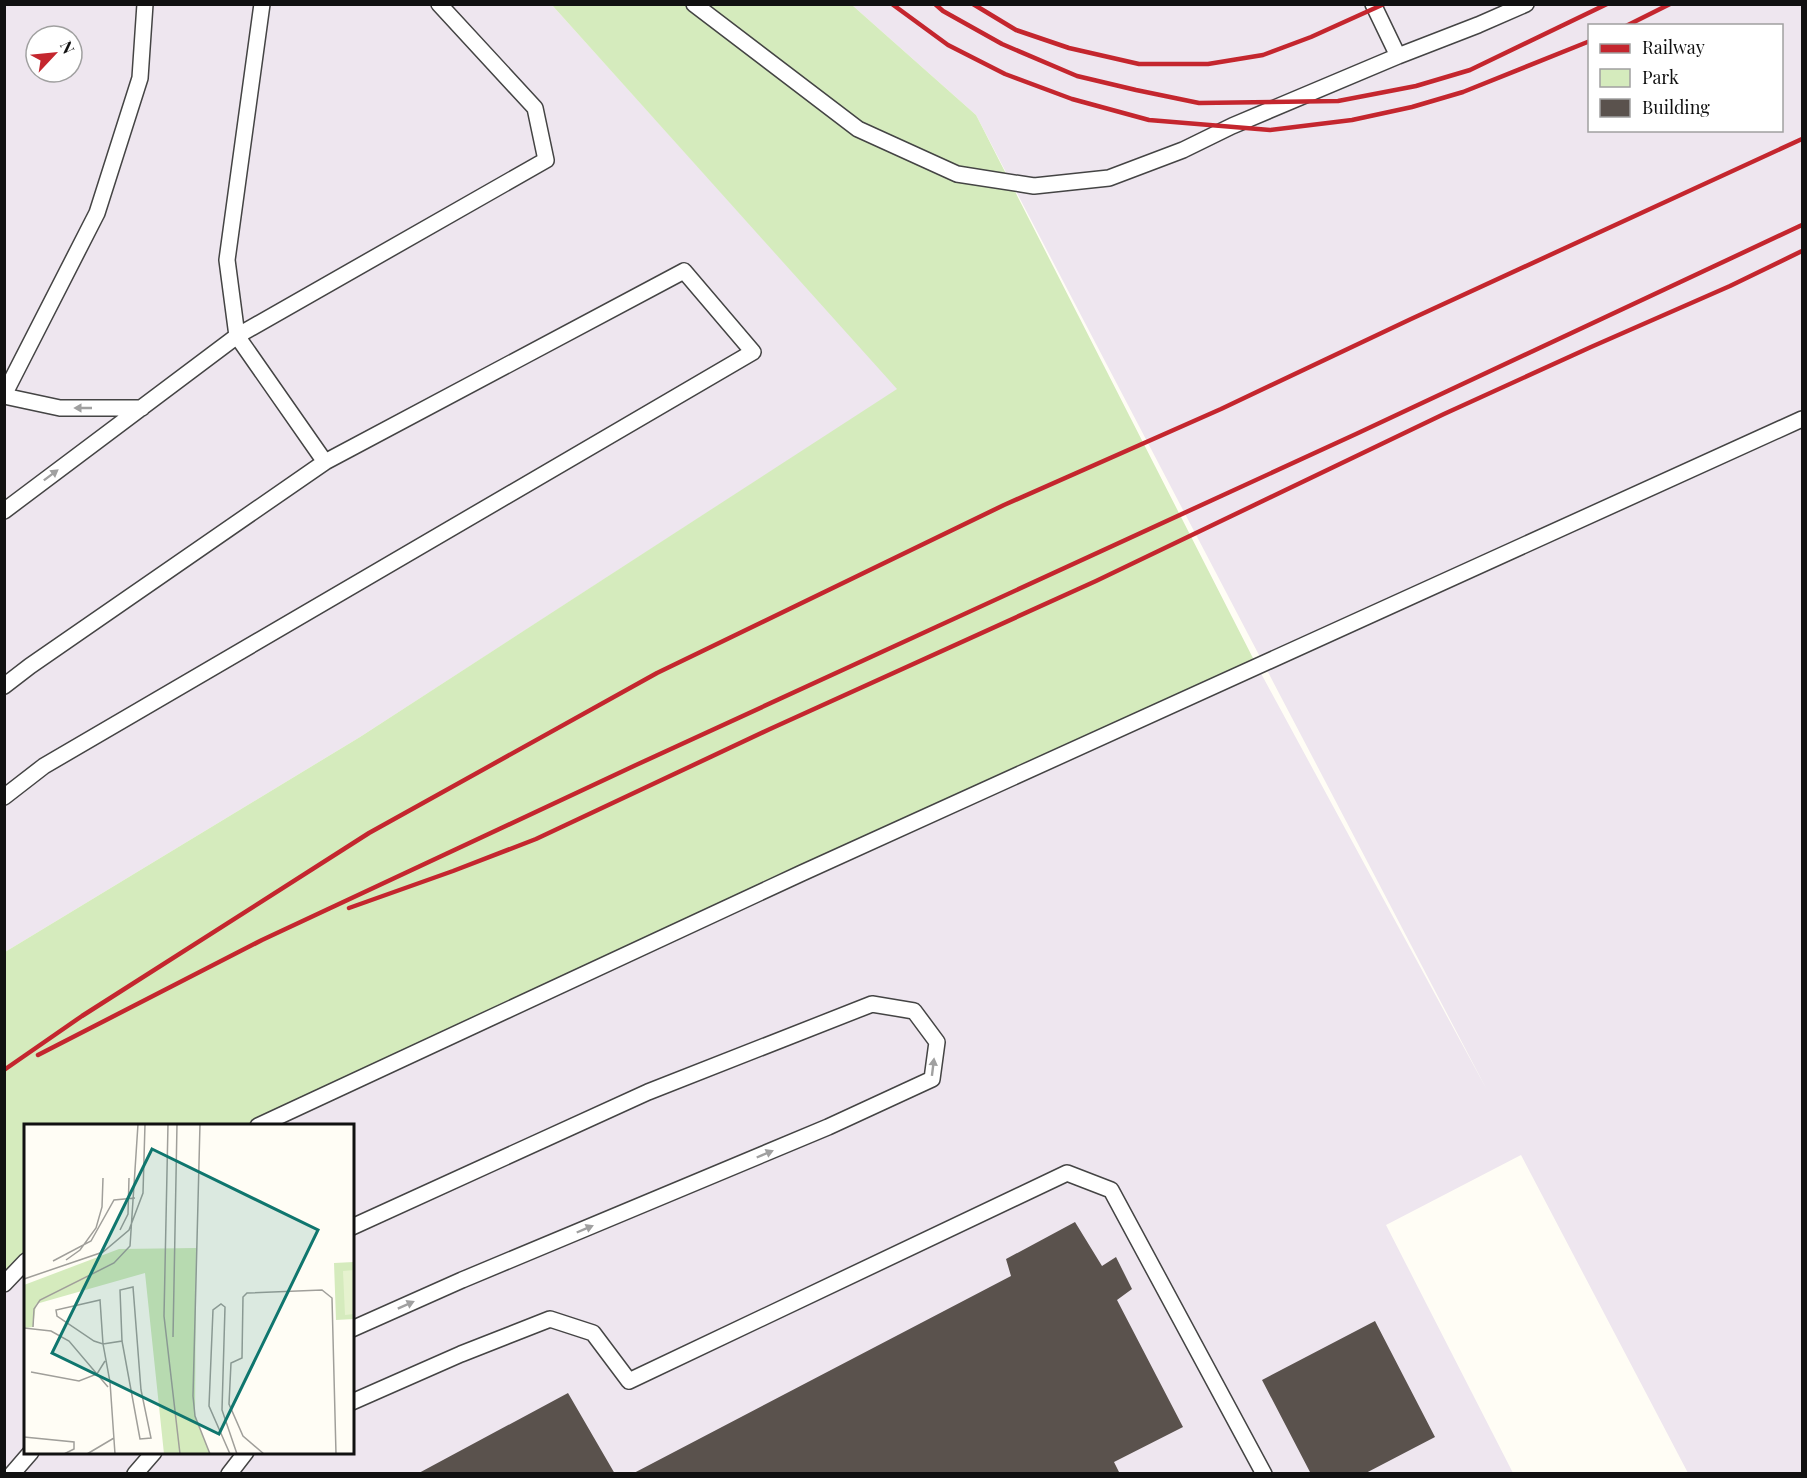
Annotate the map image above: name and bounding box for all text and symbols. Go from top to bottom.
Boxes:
north arrow [24,24,84,84]
legend [1588,24,1783,132]
text: Railway [1642,35,1705,59]
text: N [56,37,80,57]
text: Park [1642,65,1679,89]
text: Building [1642,95,1710,119]
one-way arrow [74,403,93,413]
one-way arrow [44,470,59,482]
one-way arrow [929,1057,938,1076]
inset map [24,1124,354,1454]
one-way arrow [756,1149,774,1158]
one-way arrow [576,1224,594,1233]
one-way arrow [397,1301,414,1310]

